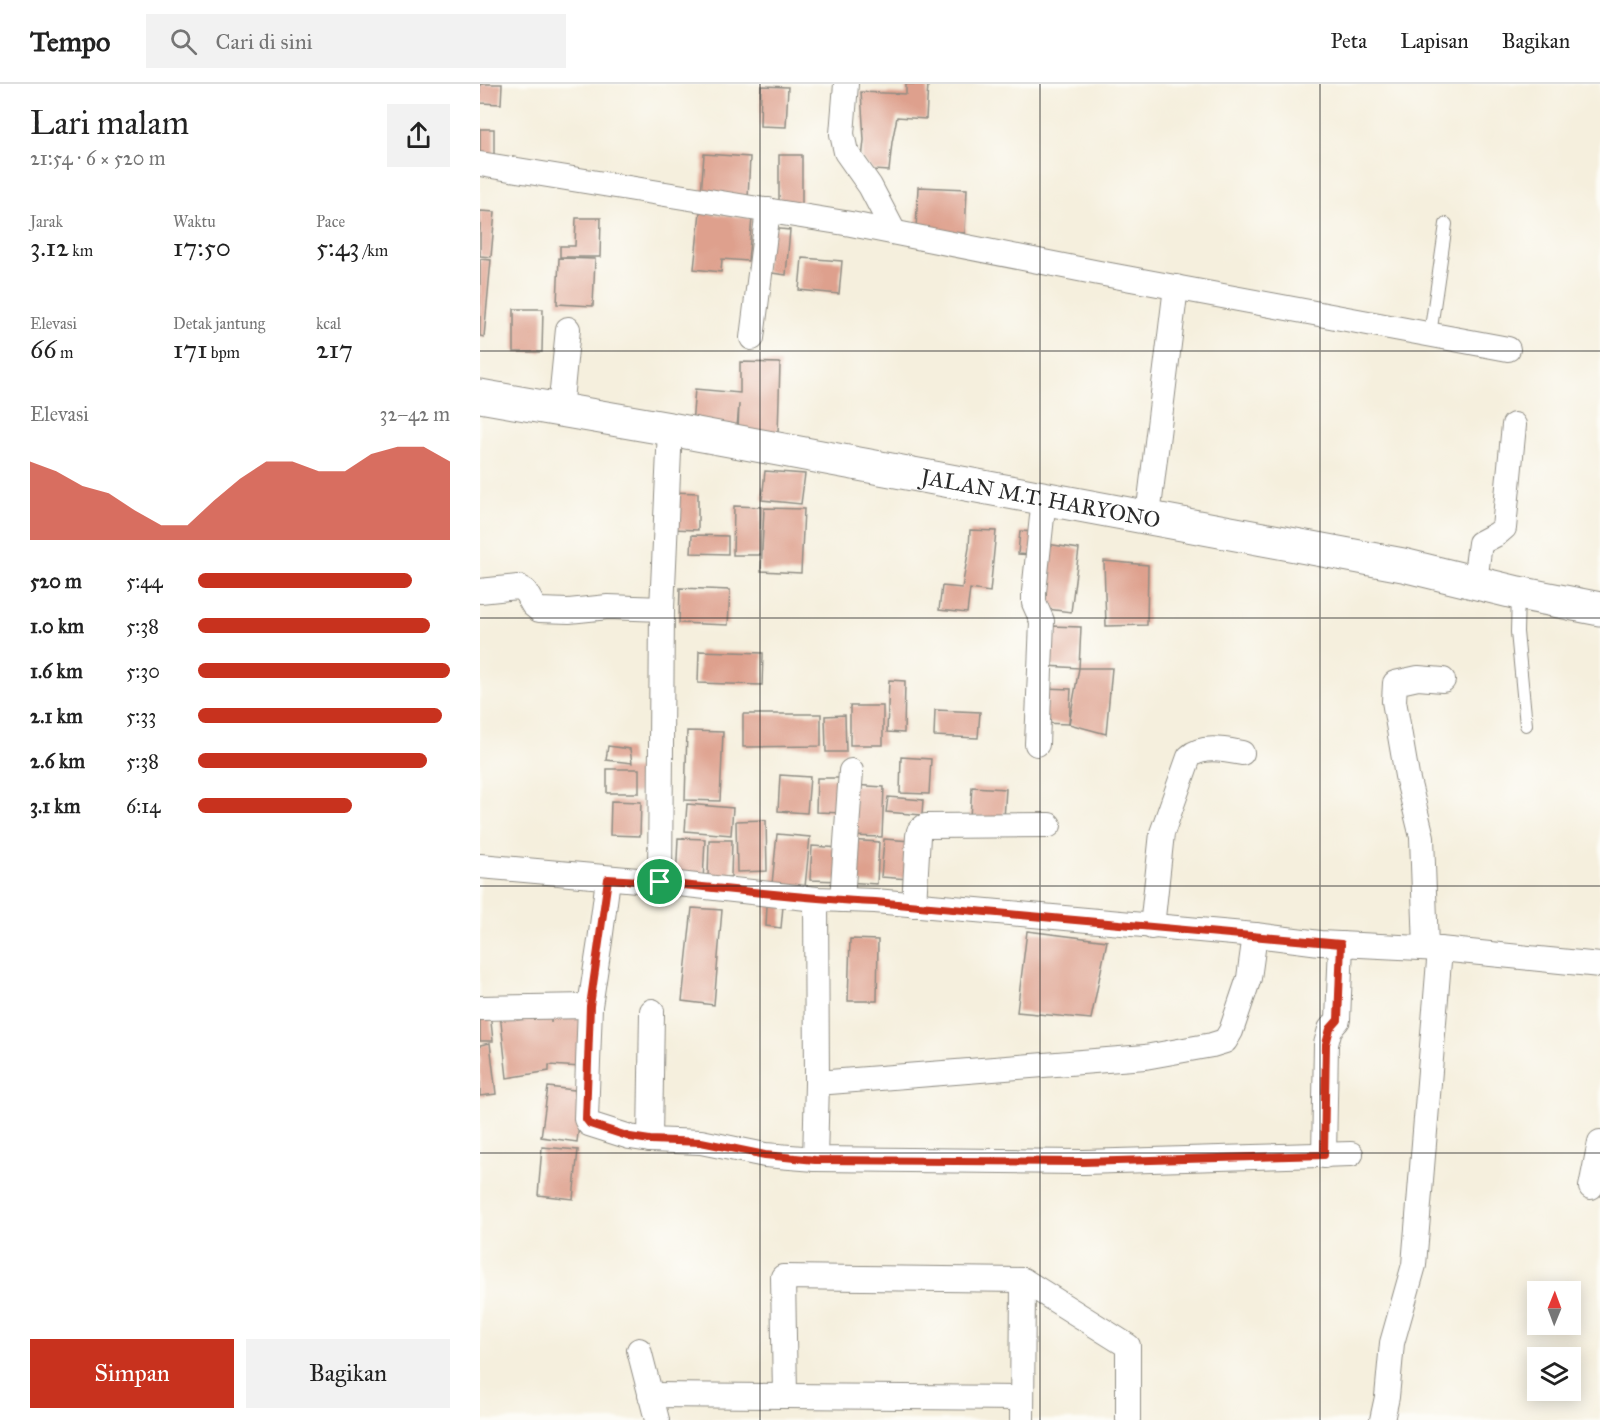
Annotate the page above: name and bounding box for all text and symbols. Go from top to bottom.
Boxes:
search box [146,14,566,68]
text: Tempo [30,24,110,59]
icon: search [167,25,200,58]
text: Cari di sini [215,28,313,55]
text: Peta [1331,28,1367,54]
text: Lapisan [1400,28,1469,54]
text: Bagikan [1502,28,1570,54]
text: Lari malam [30,103,189,143]
button: share [387,104,450,167]
text: 21:54 · 6 × 520 m [30,146,166,170]
text: Jarak [30,212,63,231]
text: Waktu [173,212,216,231]
text: Pace [316,212,345,231]
text: 3.12 [30,231,69,263]
text: 17:50 [173,231,231,263]
text: 5:43 [316,231,360,263]
text: km [69,241,93,260]
text: /km [360,241,388,260]
text: Elevasi [30,314,77,333]
text: Detak jantung [173,314,265,333]
text: kcal [316,314,341,333]
text: 66 [30,333,57,365]
text: 171 [173,333,207,365]
text: 217 [316,333,353,365]
text: m [57,343,74,362]
text: bpm [207,343,240,362]
text: Elevasi [30,402,89,426]
text: 32–42 m [380,402,450,426]
street label: JALAN M.T. HARYONO [917,463,1163,534]
text: 520 m [30,569,82,593]
text: 5:44 [126,569,163,593]
text: 1.0 km [30,614,84,638]
text: 5:38 [126,614,159,638]
text: 1.6 km [30,659,83,683]
text: 5:30 [126,659,160,683]
text: 2.1 km [30,704,83,728]
text: 5:33 [126,704,156,728]
text: 2.6 km [30,749,85,773]
text: 5:38 [126,749,159,773]
text: 3.1 km [30,794,80,818]
text: 6:14 [126,794,160,818]
pin [634,856,685,907]
icon: arrive [643,865,676,898]
north arrow [1527,1281,1581,1335]
map controls [1527,1281,1581,1401]
button: Simpan [30,1339,234,1408]
button: Bagikan [246,1339,450,1408]
button: layers [1527,1347,1581,1401]

